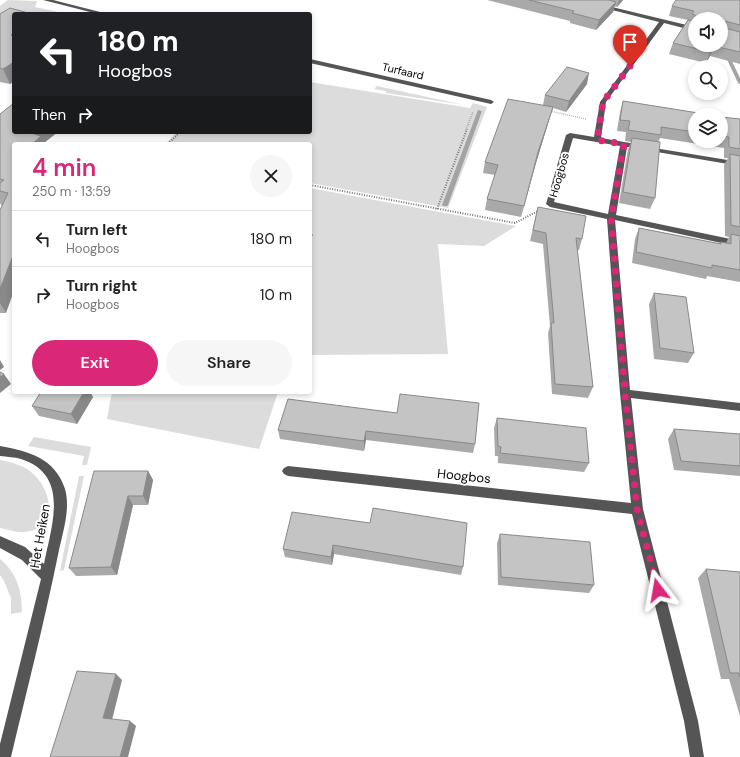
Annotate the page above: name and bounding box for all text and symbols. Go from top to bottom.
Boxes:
map controls [688,12,728,148]
button: sound [688,12,728,52]
text: 180 m [98,23,179,60]
pin [613,25,647,66]
icon: left [32,28,84,80]
icon: arrive [619,31,641,53]
text: Hoogbos [98,59,172,83]
street label: Turfaard [381,59,425,83]
button: search [688,60,728,100]
icon: right [74,104,96,126]
text: Then [32,105,66,125]
button: layers [688,108,728,148]
street label: Hoogbos [546,151,572,199]
text: 4 min [32,152,96,183]
button: close [250,155,292,197]
text: 250 m · 13:59 [32,183,111,200]
text: Turn left [66,220,127,240]
icon: left [32,228,54,250]
text: 180 m [251,229,292,249]
text: Hoogbos [66,240,120,257]
text: Turn right [66,276,137,296]
icon: right [32,284,54,306]
text: 10 m [260,285,292,305]
text: Hoogbos [66,296,120,313]
button: Exit [32,340,158,386]
button: Share [166,340,292,386]
street label: Hoogbos [436,465,492,487]
street label: Het Heiken [26,503,54,569]
position arrow [637,569,679,611]

